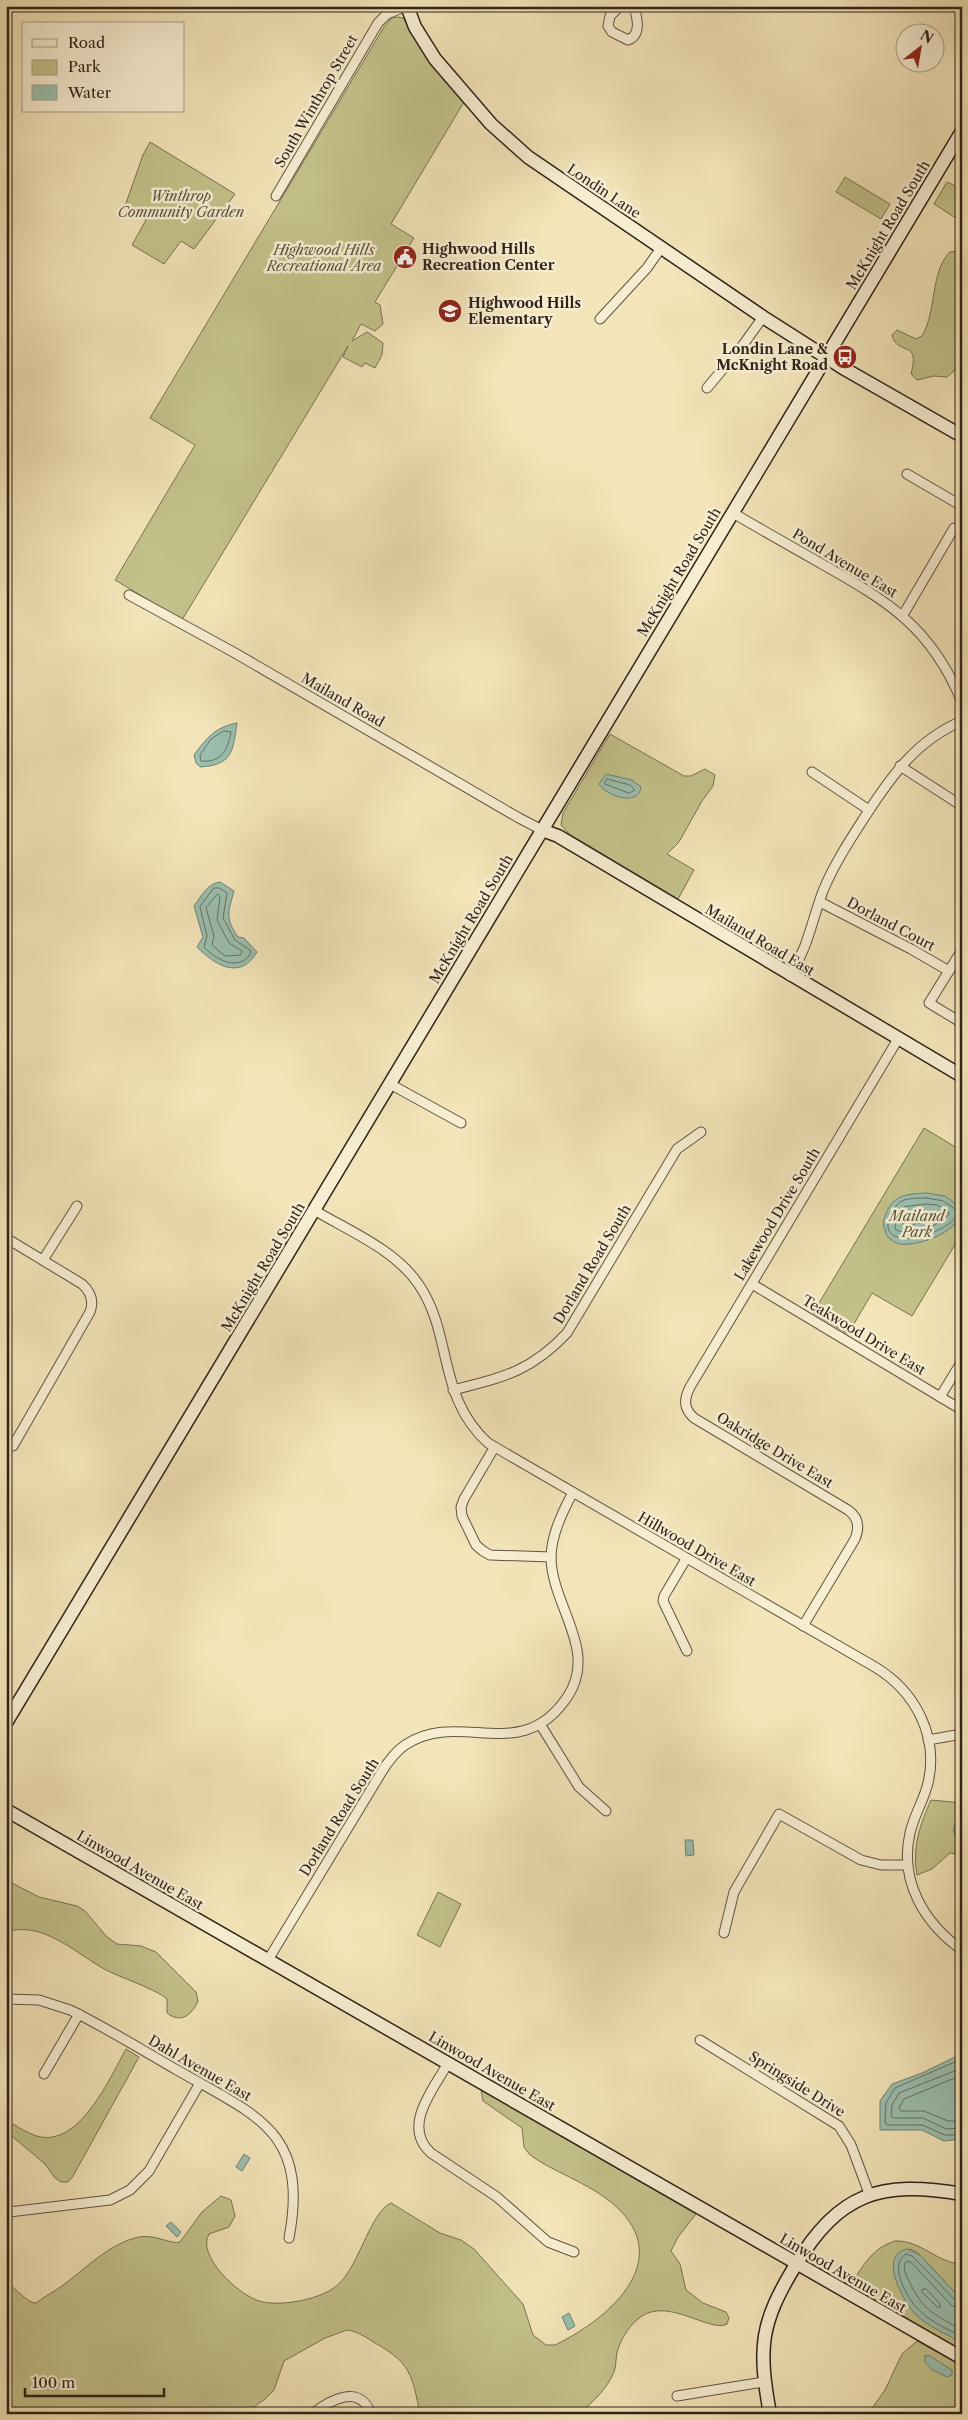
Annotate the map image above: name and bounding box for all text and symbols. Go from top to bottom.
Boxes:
legend [22,22,185,112]
north arrow [896,22,946,72]
text: N [917,26,937,48]
street label: South Winthrop Street [270,31,362,171]
text: Road [68,33,105,52]
text: Park [68,57,102,76]
text: Water [67,83,112,102]
street label: McKnight Road South [842,157,934,293]
street label: Londin Lane [564,160,644,222]
park label: Winthrop Community Garden [118,187,244,221]
place label: Highwood Hills Recreation Center [422,240,555,274]
park label: Highwood Hills Recreational Area [266,241,382,275]
public building icon: Highwood Hills Recreation Center [392,244,418,270]
place label: Highwood Hills Elementary [468,294,581,328]
school or university icon: Highwood Hills Elementary [437,298,463,324]
place label: Londin Lane & McKnight Road [716,340,829,374]
bus stop icon: Londin Lane & McKnight Road [832,344,858,370]
street label: McKnight Road South [633,504,725,640]
street label: Pond Avenue East [789,525,901,601]
street label: Mailand Road [298,669,388,731]
street label: McKnight Road South [425,851,517,987]
street label: Dorland Court [844,893,938,955]
street label: Mailand Road East [702,900,818,980]
street label: Lakewood Drive South [730,1144,824,1284]
street label: McKnight Road South [217,1199,309,1335]
street label: Dorland Road South [549,1201,635,1327]
park label: Mailand Park [887,1207,946,1241]
street label: Teakwood Drive East [799,1291,929,1379]
street label: Oakridge Drive East [713,1408,837,1492]
street label: Hillwood Drive East [635,1508,759,1590]
street label: Dorland Road South [295,1754,383,1879]
street label: Linwood Avenue East [73,1826,207,1914]
street label: Linwood Avenue East [425,2027,559,2115]
street label: Dahl Avenue East [145,2031,255,2105]
street label: Springside Drive [746,2047,849,2121]
street label: Linwood Avenue East [776,2229,910,2317]
scale bar [25,2365,164,2397]
text: 100 m [32,2373,75,2392]

